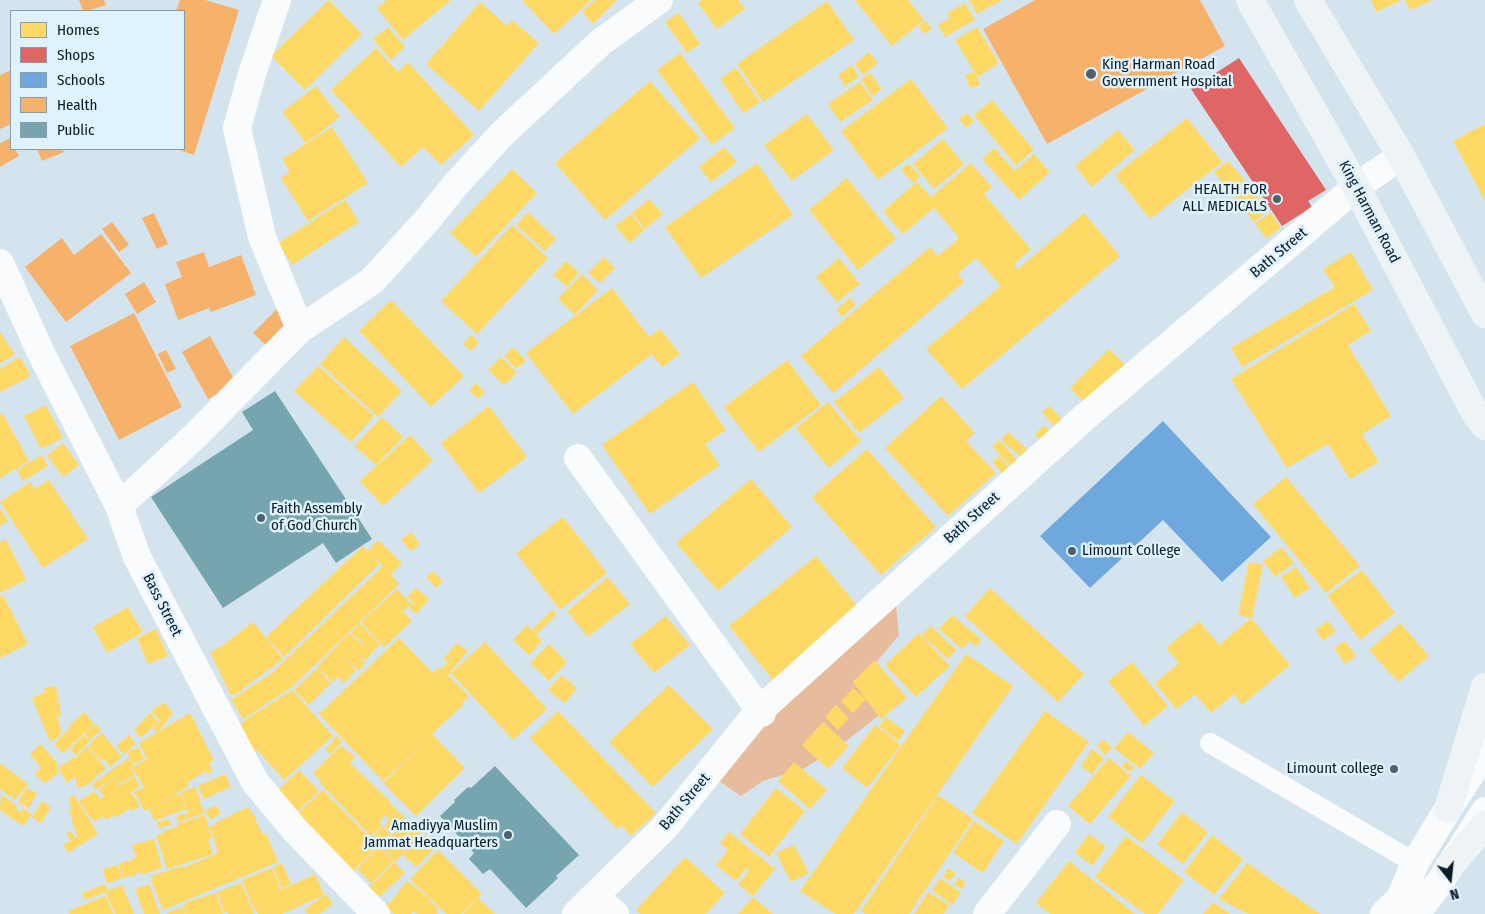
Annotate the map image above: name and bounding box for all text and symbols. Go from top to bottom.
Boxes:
legend [10,10,185,150]
text: Homes [57,21,99,39]
text: Shops [57,46,95,64]
place label: King Harman Road Government Hospital [1102,56,1232,91]
marker: King Harman Road Government Hospital [1084,67,1098,81]
text: Schools [57,71,105,89]
text: Health [57,96,97,114]
text: Public [57,121,94,139]
street label: King Harman Road [1334,158,1404,266]
place label: HEALTH FOR ALL MEDICALS [1183,181,1267,216]
marker: HEALTH FOR ALL MEDICALS [1271,193,1283,205]
street label: Bath Street [1247,224,1311,282]
street label: Bath Street [940,488,1004,548]
place label: Faith Assembly of God Church [271,500,362,535]
marker: Faith Assembly of God Church [255,512,267,524]
place label: Limount College [1082,542,1181,560]
marker: Limount College [1066,545,1078,557]
street label: Bass Street [138,570,186,640]
place label: Limount college [1286,760,1384,778]
marker: Limount college [1388,763,1400,775]
street label: Bath Street [656,770,714,834]
place label: Amadiyya Muslim Jammat Headquarters [364,817,498,852]
marker: Amadiyya Muslim Jammat Headquarters [502,829,514,841]
north arrow [1425,854,1475,904]
text: N [1448,885,1461,903]

